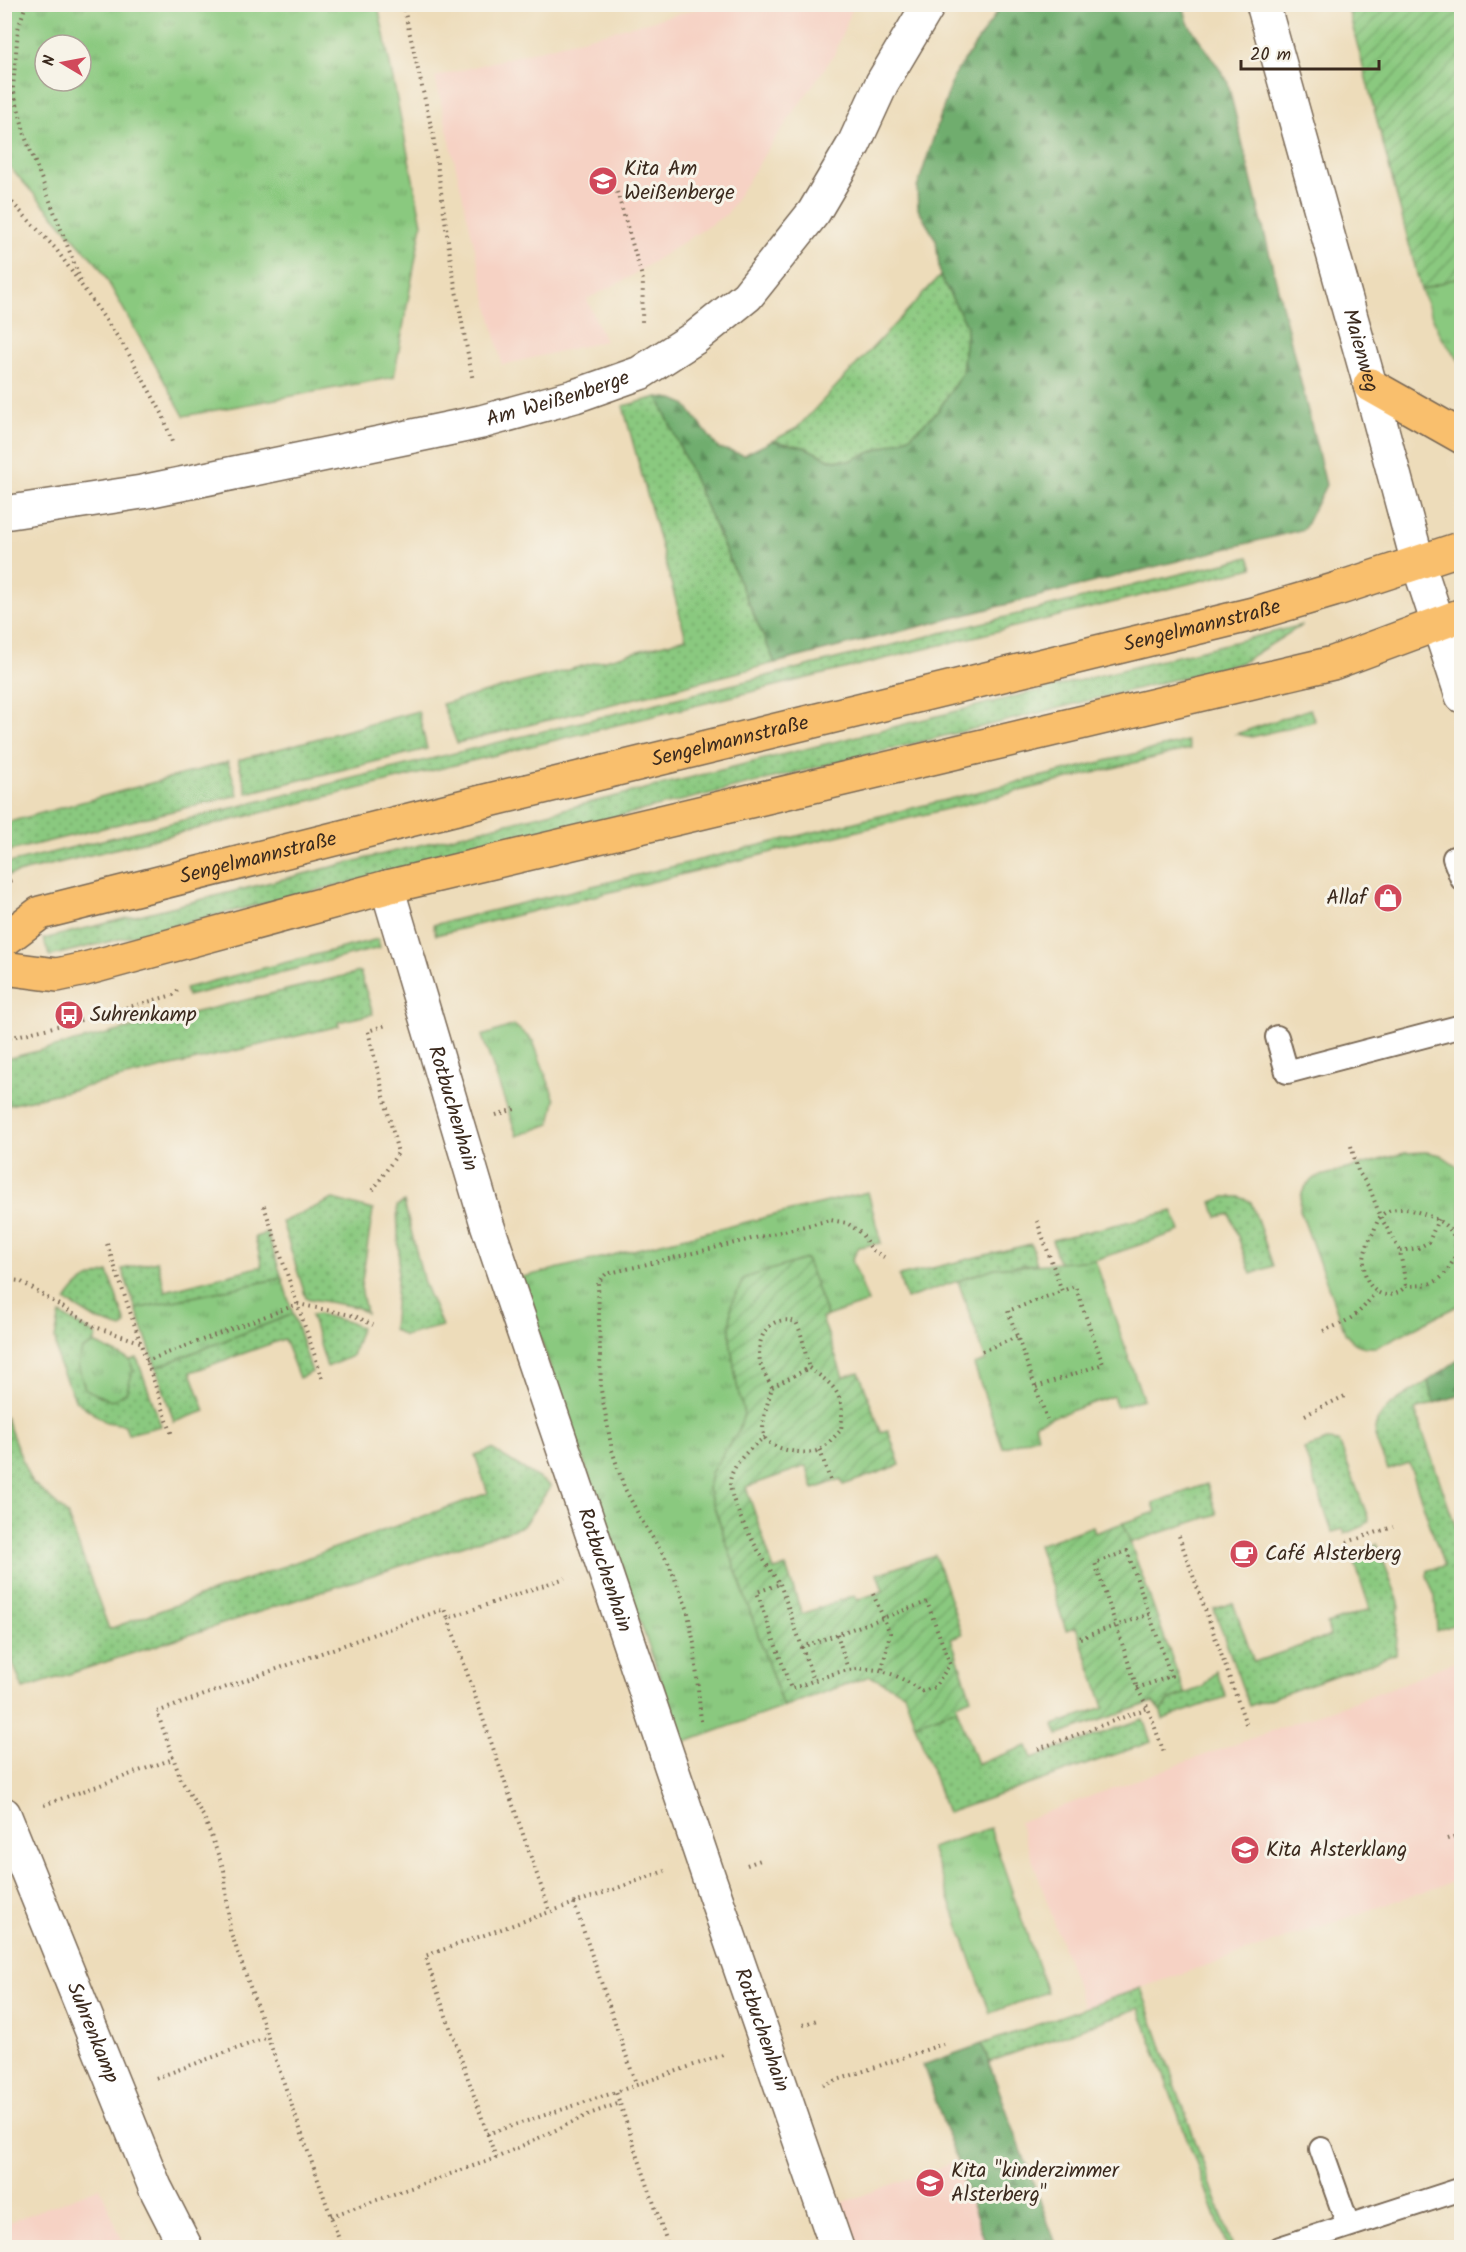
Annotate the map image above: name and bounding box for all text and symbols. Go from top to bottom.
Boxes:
north arrow [33,33,93,93]
scale bar [1241,33,1379,71]
text: 20 m [1250,41,1291,70]
text: N [37,54,63,68]
place label: Kita Am Weißenberge [624,153,735,210]
school or university icon: Kita Am Weißenberge [587,165,619,197]
street label: Maienweg [1333,305,1388,396]
street label: Am Weißenberge [482,361,635,436]
street label: Sengelmannstraße [1120,590,1285,661]
street label: Sengelmannstraße [648,706,813,777]
street label: Sengelmannstraße [176,822,341,894]
place label: Allaf [1326,882,1369,915]
shop icon: Allaf [1372,882,1404,914]
bus stop icon: Suhrenkamp [53,999,85,1031]
place label: Suhrenkamp [90,999,197,1032]
street label: Rotbuchenhain [418,1042,487,1175]
street label: Rotbuchenhain [568,1503,641,1637]
cafe icon: Café Alsterberg [1228,1538,1260,1570]
place label: Café Alsterberg [1265,1538,1402,1571]
school or university icon: Kita Alsterklang [1229,1834,1261,1866]
place label: Kita Alsterklang [1266,1834,1407,1867]
street label: Rotbuchenhain [725,1963,798,2097]
street label: Suhrenkamp [57,1977,128,2088]
place label: Kita "kinderzimmer Alsterberg" [951,2155,1120,2212]
school or university icon: Kita "kinderzimmer Alsterberg" [914,2167,946,2199]

